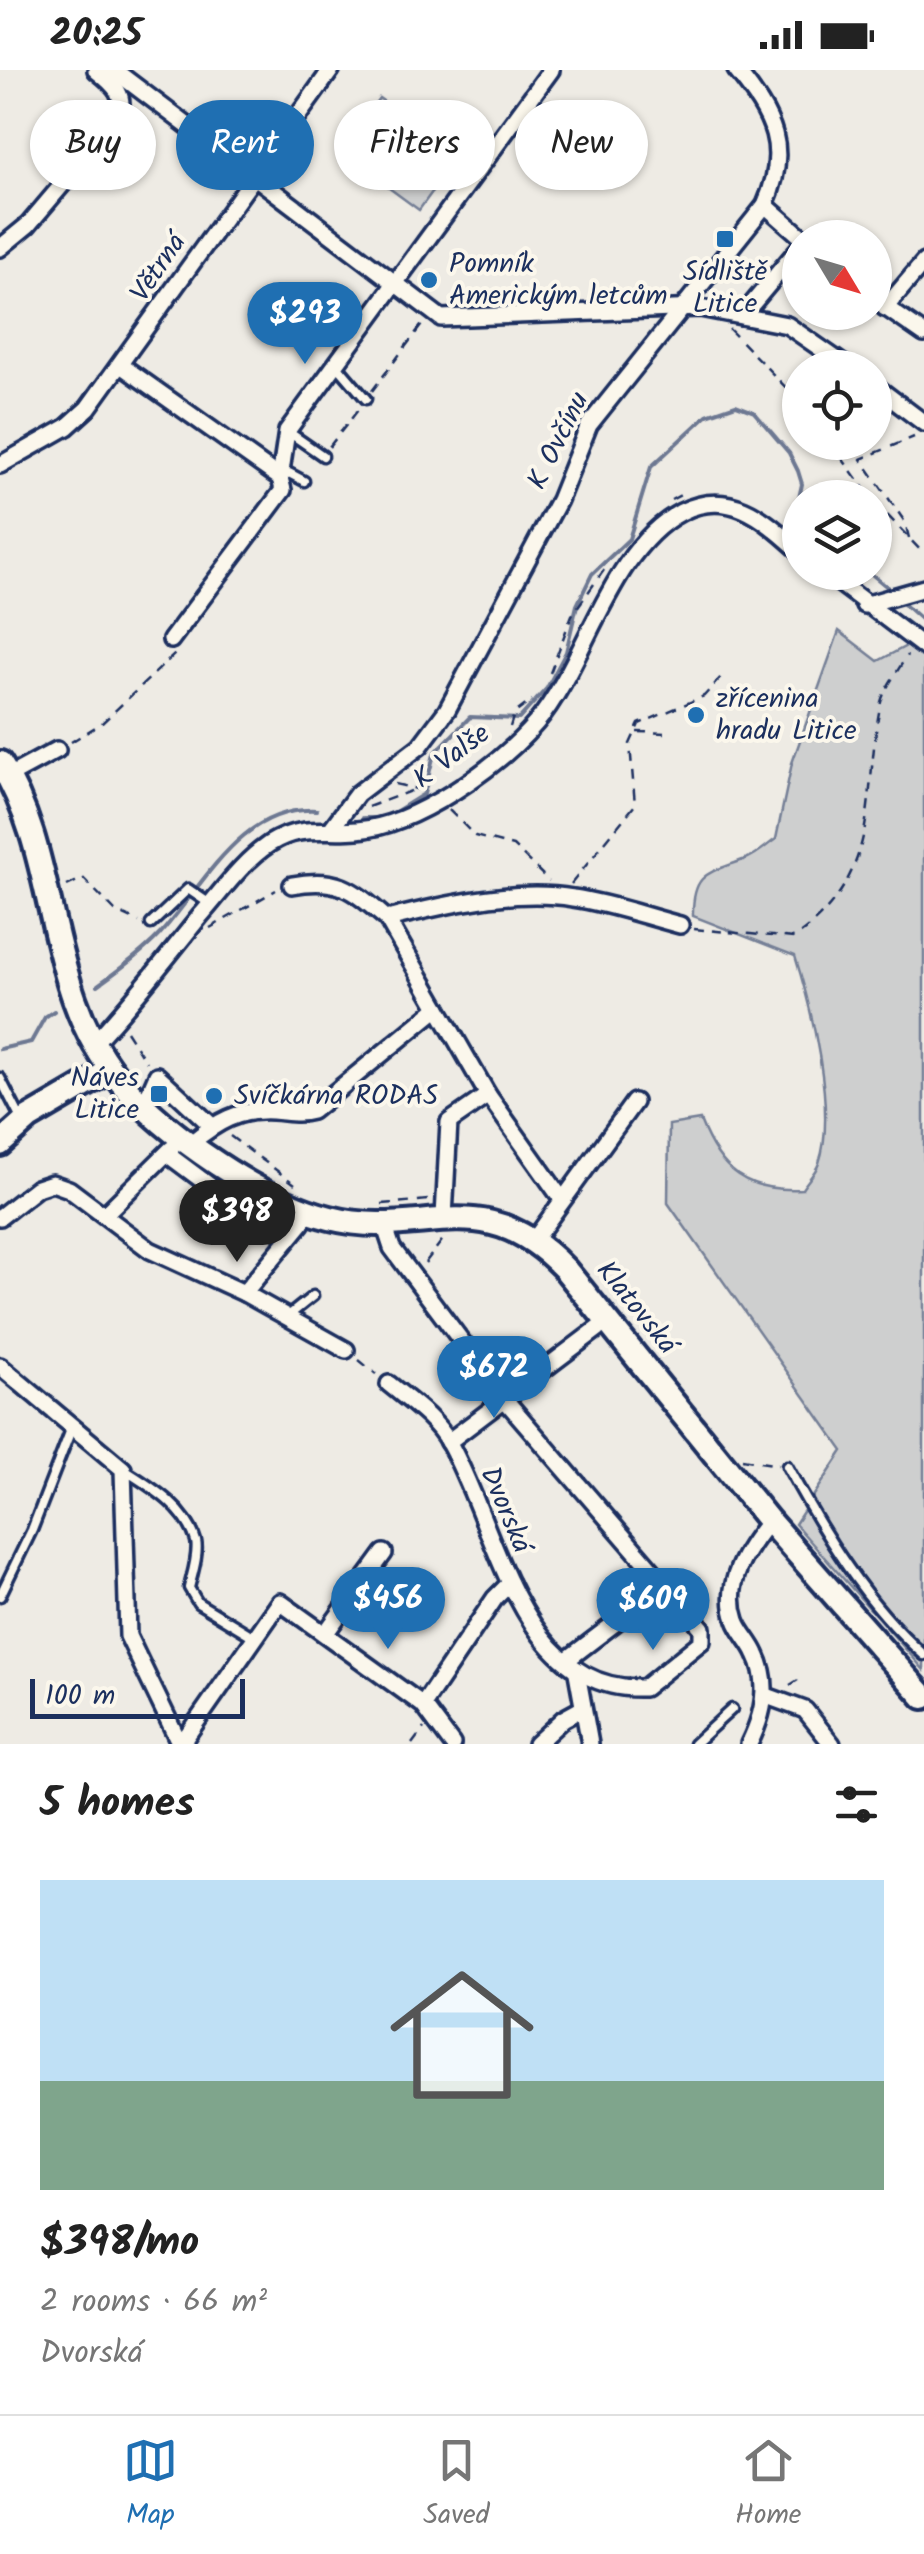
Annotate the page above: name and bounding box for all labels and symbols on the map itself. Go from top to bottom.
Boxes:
north arrow [782,220,892,330]
street label: Větrná [119,222,200,312]
marker: Sídliště Litice [714,228,736,250]
place label: Pomník Americkým letcům [449,242,668,319]
place label: Sídliště Litice [683,250,769,327]
marker: Pomník Americkým letcům [418,269,440,291]
pin: $293 [246,282,364,367]
street label: K Ovčínu [516,384,602,498]
place label: zřícenina hradu Litice [716,677,857,754]
marker: zřícenina hradu Litice [685,704,707,726]
street label: K Valše [404,713,501,801]
place label: Náves Litice [70,1056,139,1133]
place label: Svíčkárna RODAS [234,1074,438,1119]
marker: Náves Litice [148,1083,170,1105]
marker: Svíčkárna RODAS [203,1085,225,1107]
pin: $398 [178,1180,296,1265]
street label: Klatovská [584,1251,690,1367]
pin: $672 [435,1336,553,1421]
street label: Dvorská [467,1460,544,1563]
pin: $456 [329,1567,447,1652]
pin: $609 [594,1568,712,1653]
scale bar [30,1674,245,1718]

